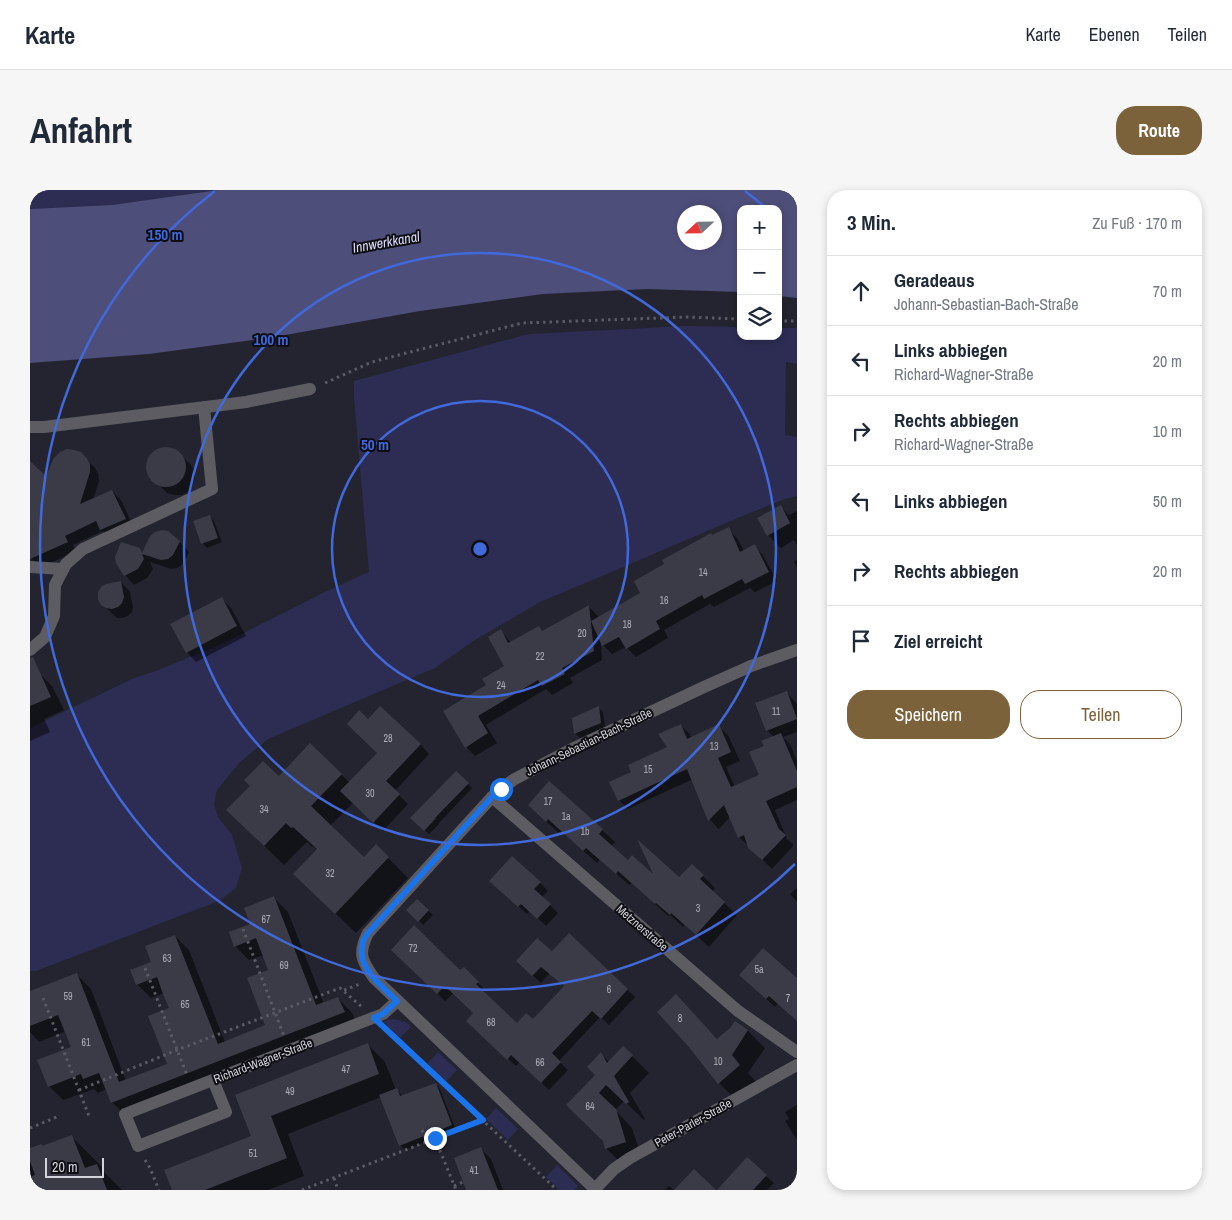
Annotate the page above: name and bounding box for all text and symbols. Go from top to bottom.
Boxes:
text: Karte [25,19,75,51]
text: Karte [1025,22,1061,47]
text: Ebenen [1089,22,1140,47]
text: Teilen [1168,22,1207,47]
button: Route [1116,106,1202,155]
text: Anfahrt [30,107,132,154]
north arrow [677,205,722,250]
map controls [737,205,782,340]
button: + [737,205,782,250]
text: 3 Min. [847,208,896,237]
text: Zu Fuß · 170 m [1092,212,1182,234]
text: 150 m [148,224,182,245]
water label: Innwerkkanal [351,227,421,257]
button: − [737,250,782,295]
text: Geradeaus [894,267,975,293]
icon: ahead [847,277,875,305]
text: 70 m [1153,280,1182,302]
text: Johann-Sebastian-Bach-Straße [894,293,1079,315]
button: layers [737,295,782,340]
text: 100 m [254,329,288,350]
text: Links abbiegen [894,337,1007,363]
icon: left [847,347,875,375]
text: 20 m [1153,350,1182,372]
text: Richard-Wagner-Straße [894,363,1034,385]
text: Rechts abbiegen [894,407,1019,433]
icon: right [847,417,875,445]
text: 10 m [1153,420,1182,442]
text: Richard-Wagner-Straße [894,433,1034,455]
text: 50 m [361,434,389,455]
icon: left [847,487,875,515]
text: Links abbiegen [894,488,1007,514]
text: 50 m [1153,490,1182,512]
centre of rings [471,540,489,558]
icon: right [847,557,875,585]
text: Rechts abbiegen [894,558,1019,584]
text: 20 m [1153,560,1182,582]
house number: 14 [698,566,708,579]
house number: 16 [659,594,669,607]
house number: 18 [622,618,632,631]
house number: 20 [577,627,587,640]
icon: arrive [847,627,875,655]
text: Ziel erreicht [894,628,982,654]
house number: 22 [535,650,545,663]
house number: 24 [496,679,506,692]
button: Speichern [847,690,1010,739]
button: Teilen [1020,690,1182,739]
street label: Johann-Sebastian-Bach-Straße [523,704,655,780]
house number: 11 [772,705,781,718]
house number: 28 [383,732,393,745]
house number: 13 [709,740,719,753]
house number: 15 [643,763,653,776]
route start [490,778,513,801]
house number: 30 [365,787,375,800]
house number: 17 [543,795,553,808]
house number: 34 [259,803,269,816]
house number: 1a [561,810,571,823]
house number: 1b [580,825,590,838]
house number: 32 [325,867,335,880]
street label: Metznerstraße [613,901,671,955]
house number: 3 [696,902,701,915]
house number: 67 [261,913,271,926]
house number: 72 [408,942,418,955]
house number: 63 [162,952,172,965]
house number: 69 [279,959,289,972]
house number: 5a [754,963,764,976]
house number: 6 [607,983,612,996]
house number: 59 [63,990,73,1003]
house number: 7 [786,992,791,1005]
house number: 65 [180,998,190,1011]
house number: 8 [678,1012,683,1025]
house number: 68 [486,1016,496,1029]
street label: Richard-Wagner-Straße [211,1035,315,1087]
house number: 61 [81,1036,91,1049]
house number: 10 [713,1055,723,1068]
house number: 66 [535,1056,545,1069]
house number: 47 [341,1063,351,1076]
house number: 49 [285,1085,295,1098]
street label: Peter-Parler-Straße [652,1095,734,1151]
house number: 64 [585,1100,595,1113]
route end [424,1127,447,1150]
house number: 51 [248,1147,258,1160]
scale bar [45,1155,104,1178]
text: 20 m [52,1158,78,1176]
house number: 41 [469,1164,479,1177]

